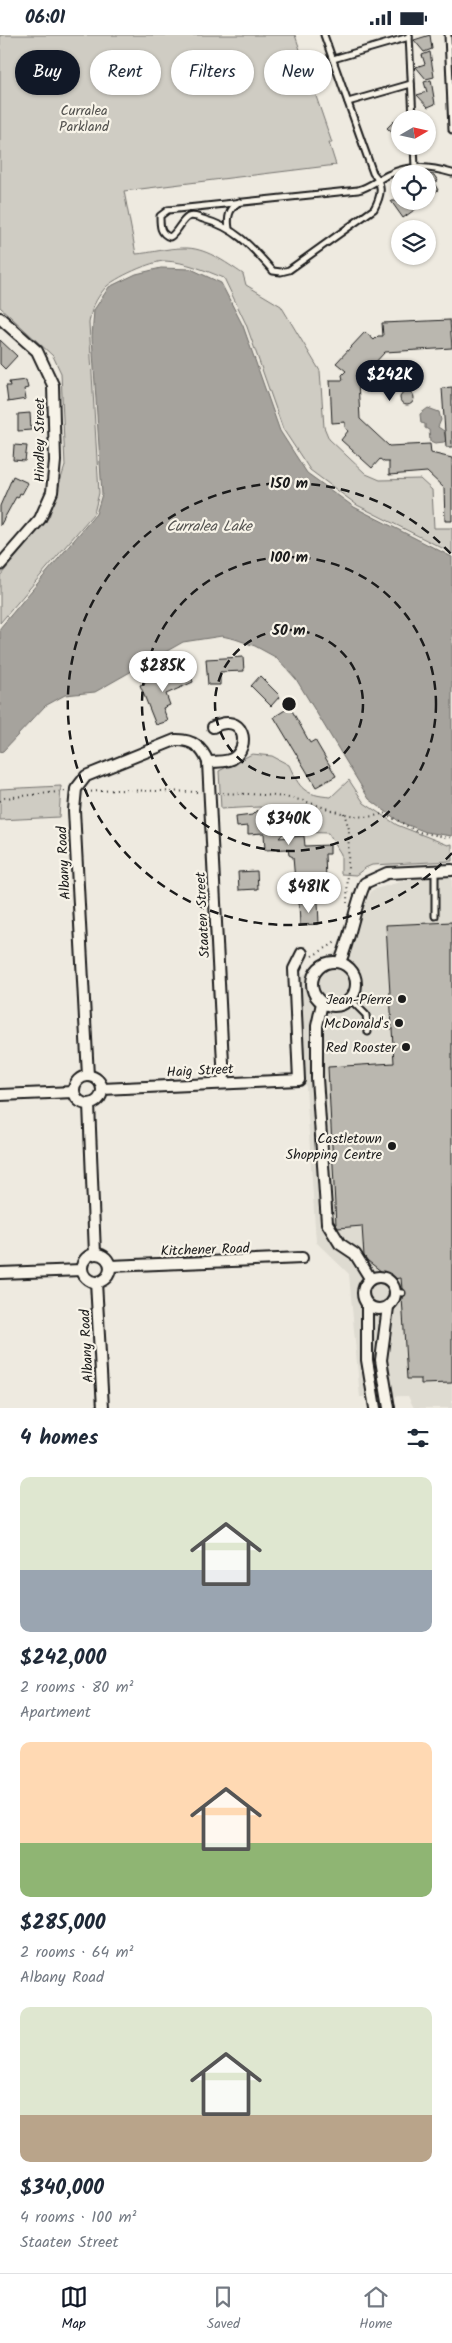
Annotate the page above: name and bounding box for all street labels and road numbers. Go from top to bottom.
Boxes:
street label: Hindley Street [29,397,51,482]
street label: Albany Road [51,825,77,900]
street label: Staaten Street [190,871,216,959]
street label: Haig Street [166,1058,235,1084]
street label: Kitchener Road [160,1237,251,1263]
street label: Albany Road [74,1308,100,1383]

